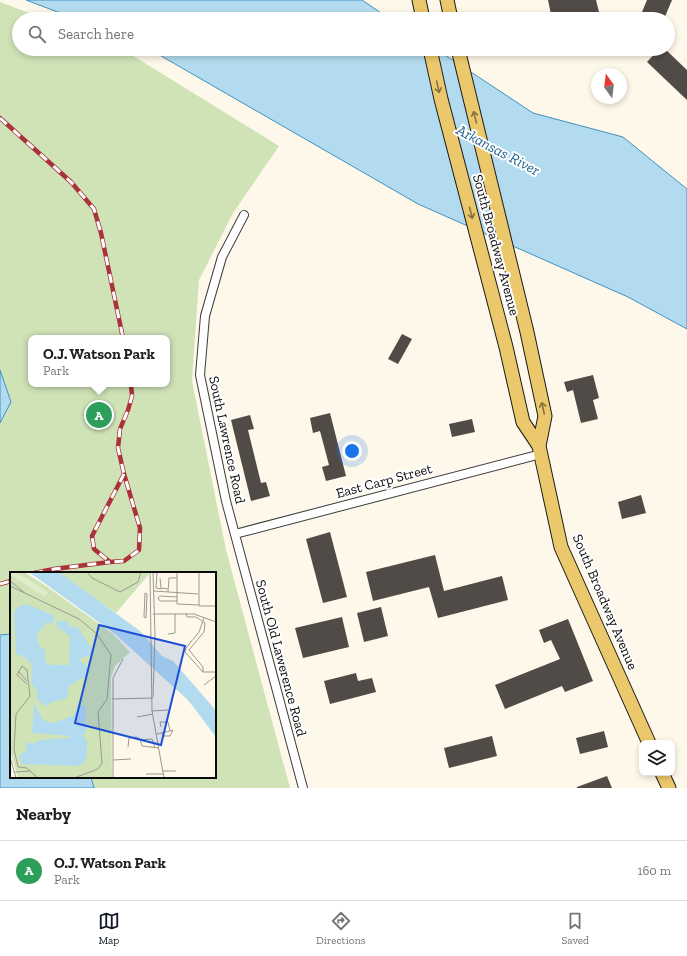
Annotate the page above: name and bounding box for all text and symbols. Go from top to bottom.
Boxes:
search box [12,12,675,56]
icon: search [26,23,48,45]
text: Search here [58,25,134,43]
north arrow [591,68,627,104]
one-way arrow [435,80,443,93]
one-way arrow [471,111,478,124]
water label: Arkansas River [453,120,543,180]
street label: South Broadway Avenue [469,173,523,318]
one-way arrow [467,206,475,219]
popup [28,335,170,387]
text: O.J. Watson Park [43,345,155,363]
text: Park [43,363,69,378]
street label: South Lawrence Road [205,375,249,506]
pin: A [86,400,112,430]
one-way arrow [539,402,547,415]
your location [342,441,362,461]
street label: East Carp Street [334,460,435,502]
street label: South Broadway Avenue [569,532,641,673]
inset map [10,572,216,778]
street label: South Old Lawerence Road [252,578,310,738]
map controls [639,740,675,776]
button: layers [639,740,675,776]
text: Nearby [16,804,71,824]
text: O.J. Watson Park [54,854,166,872]
text: A [25,863,33,878]
text: 160 m [637,863,671,878]
text: Park [54,872,80,887]
tab: Map [98,910,120,947]
tab: Directions [316,910,366,947]
tab: Saved [561,910,589,947]

